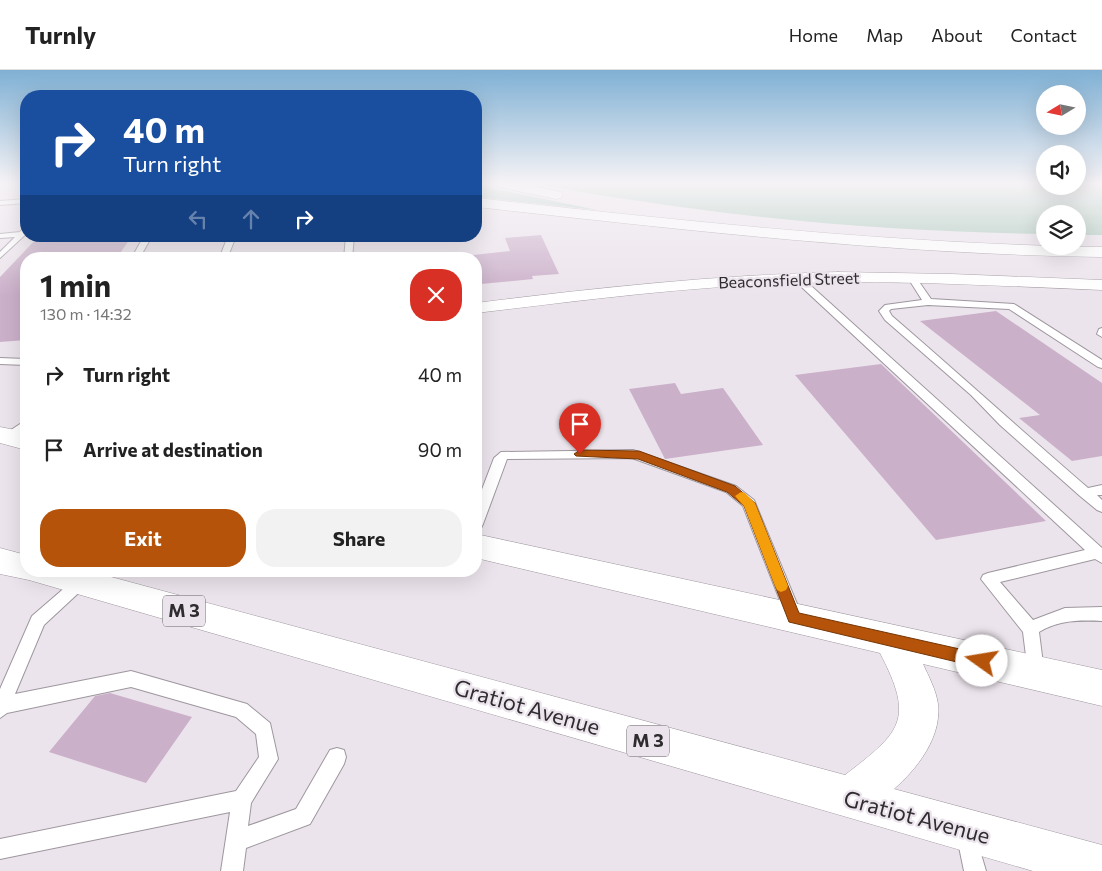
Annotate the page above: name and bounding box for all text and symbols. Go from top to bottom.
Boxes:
text: Turnly [25,20,96,49]
text: Home [789,24,838,46]
text: Map [866,24,903,46]
text: About [931,24,983,46]
text: Contact [1011,24,1077,46]
north arrow [1036,85,1086,135]
map controls [1036,85,1086,255]
text: 40 m [123,107,205,150]
icon: right [40,110,105,175]
button: sound [1036,145,1086,195]
text: Turn right [123,150,221,177]
icon: left [184,205,212,233]
icon: ahead [237,205,265,233]
icon: right [290,205,318,233]
button: layers [1036,205,1086,255]
text: 1 min [40,266,111,303]
street label: Beaconsfield Street [718,268,860,291]
button: close [410,269,462,321]
text: 130 m · 14:32 [40,304,132,323]
icon: right [40,361,68,389]
text: Turn right [83,363,170,386]
text: 40 m [418,363,462,386]
pin [559,403,601,454]
icon: arrive [566,410,594,438]
icon: arrive [40,436,68,464]
text: Arrive at destination [83,438,263,461]
text: 90 m [418,438,462,461]
button: Exit [40,509,246,567]
button: Share [256,509,462,567]
road number: M 3 [163,596,205,626]
position arrow [955,634,1007,686]
street label: Gratiot Avenue [451,673,603,740]
road number: M 3 [627,726,669,756]
street label: Gratiot Avenue [841,784,993,849]

